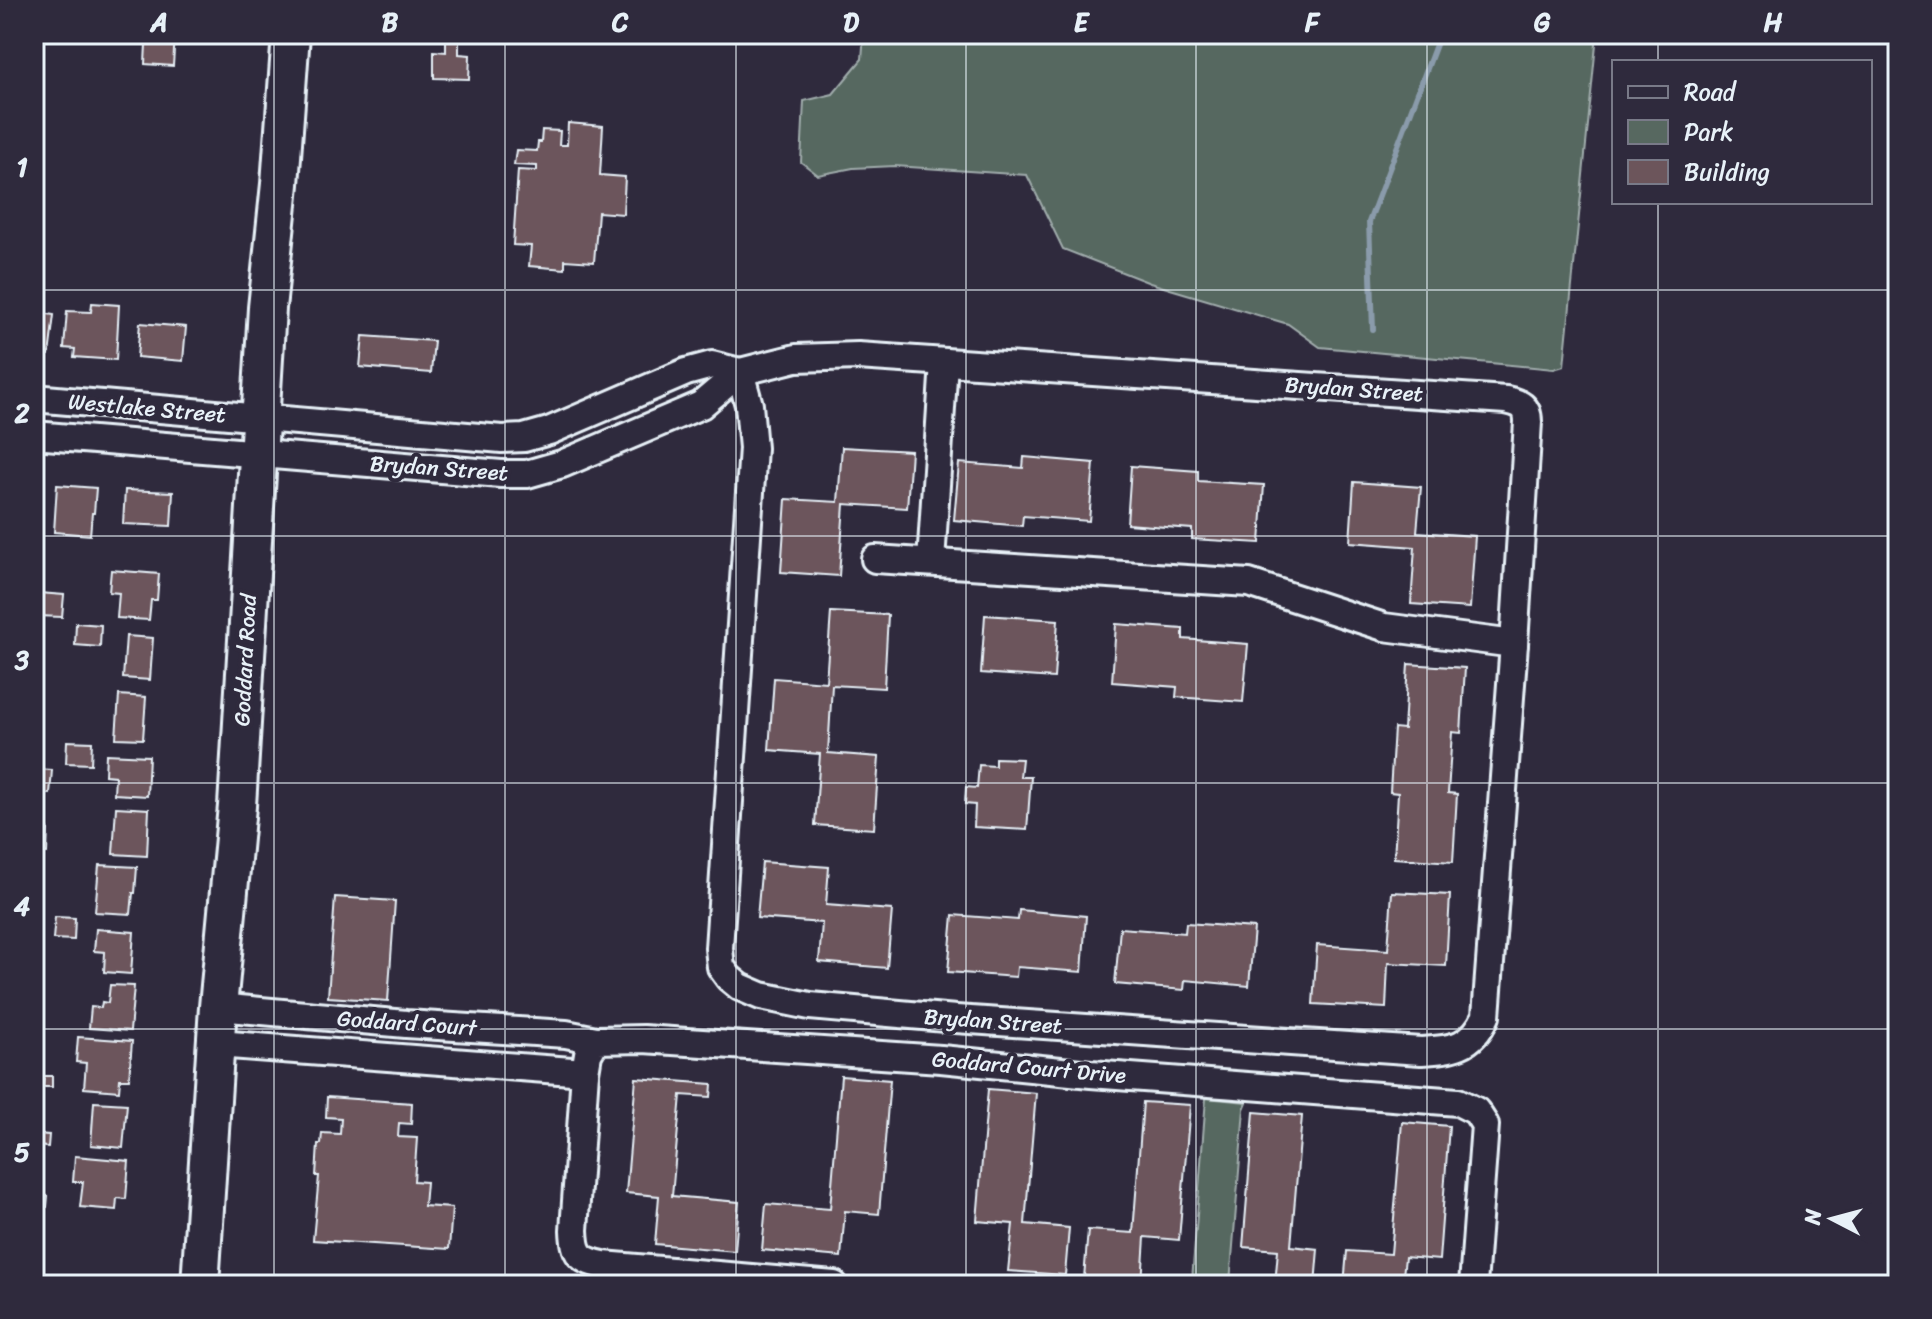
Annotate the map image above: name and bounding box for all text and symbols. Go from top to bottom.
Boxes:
text: A [149,0,168,45]
text: B [382,0,399,45]
text: C [611,0,629,45]
text: D [843,0,859,45]
text: E [1074,0,1091,45]
text: F [1304,0,1321,45]
text: G [1534,0,1551,45]
text: H [1764,0,1783,45]
legend [1612,60,1872,204]
text: Road [1684,71,1738,113]
text: Park [1684,111,1733,153]
text: 1 [16,144,28,190]
text: Building [1684,151,1770,193]
street label: Brydan Street [1284,365,1425,413]
street label: Westlake Street [67,382,228,434]
text: 2 [13,390,30,436]
street label: Brydan Street [369,444,510,492]
street label: Goddard Road [222,592,268,727]
text: 3 [14,637,30,683]
text: 4 [14,883,30,929]
street label: Brydan Street [923,997,1064,1045]
street label: Goddard Court [336,999,479,1047]
street label: Goddard Court Drive [930,1039,1128,1095]
text: 5 [14,1129,30,1175]
north arrow [1792,1179,1872,1259]
text: N [1792,1207,1833,1228]

